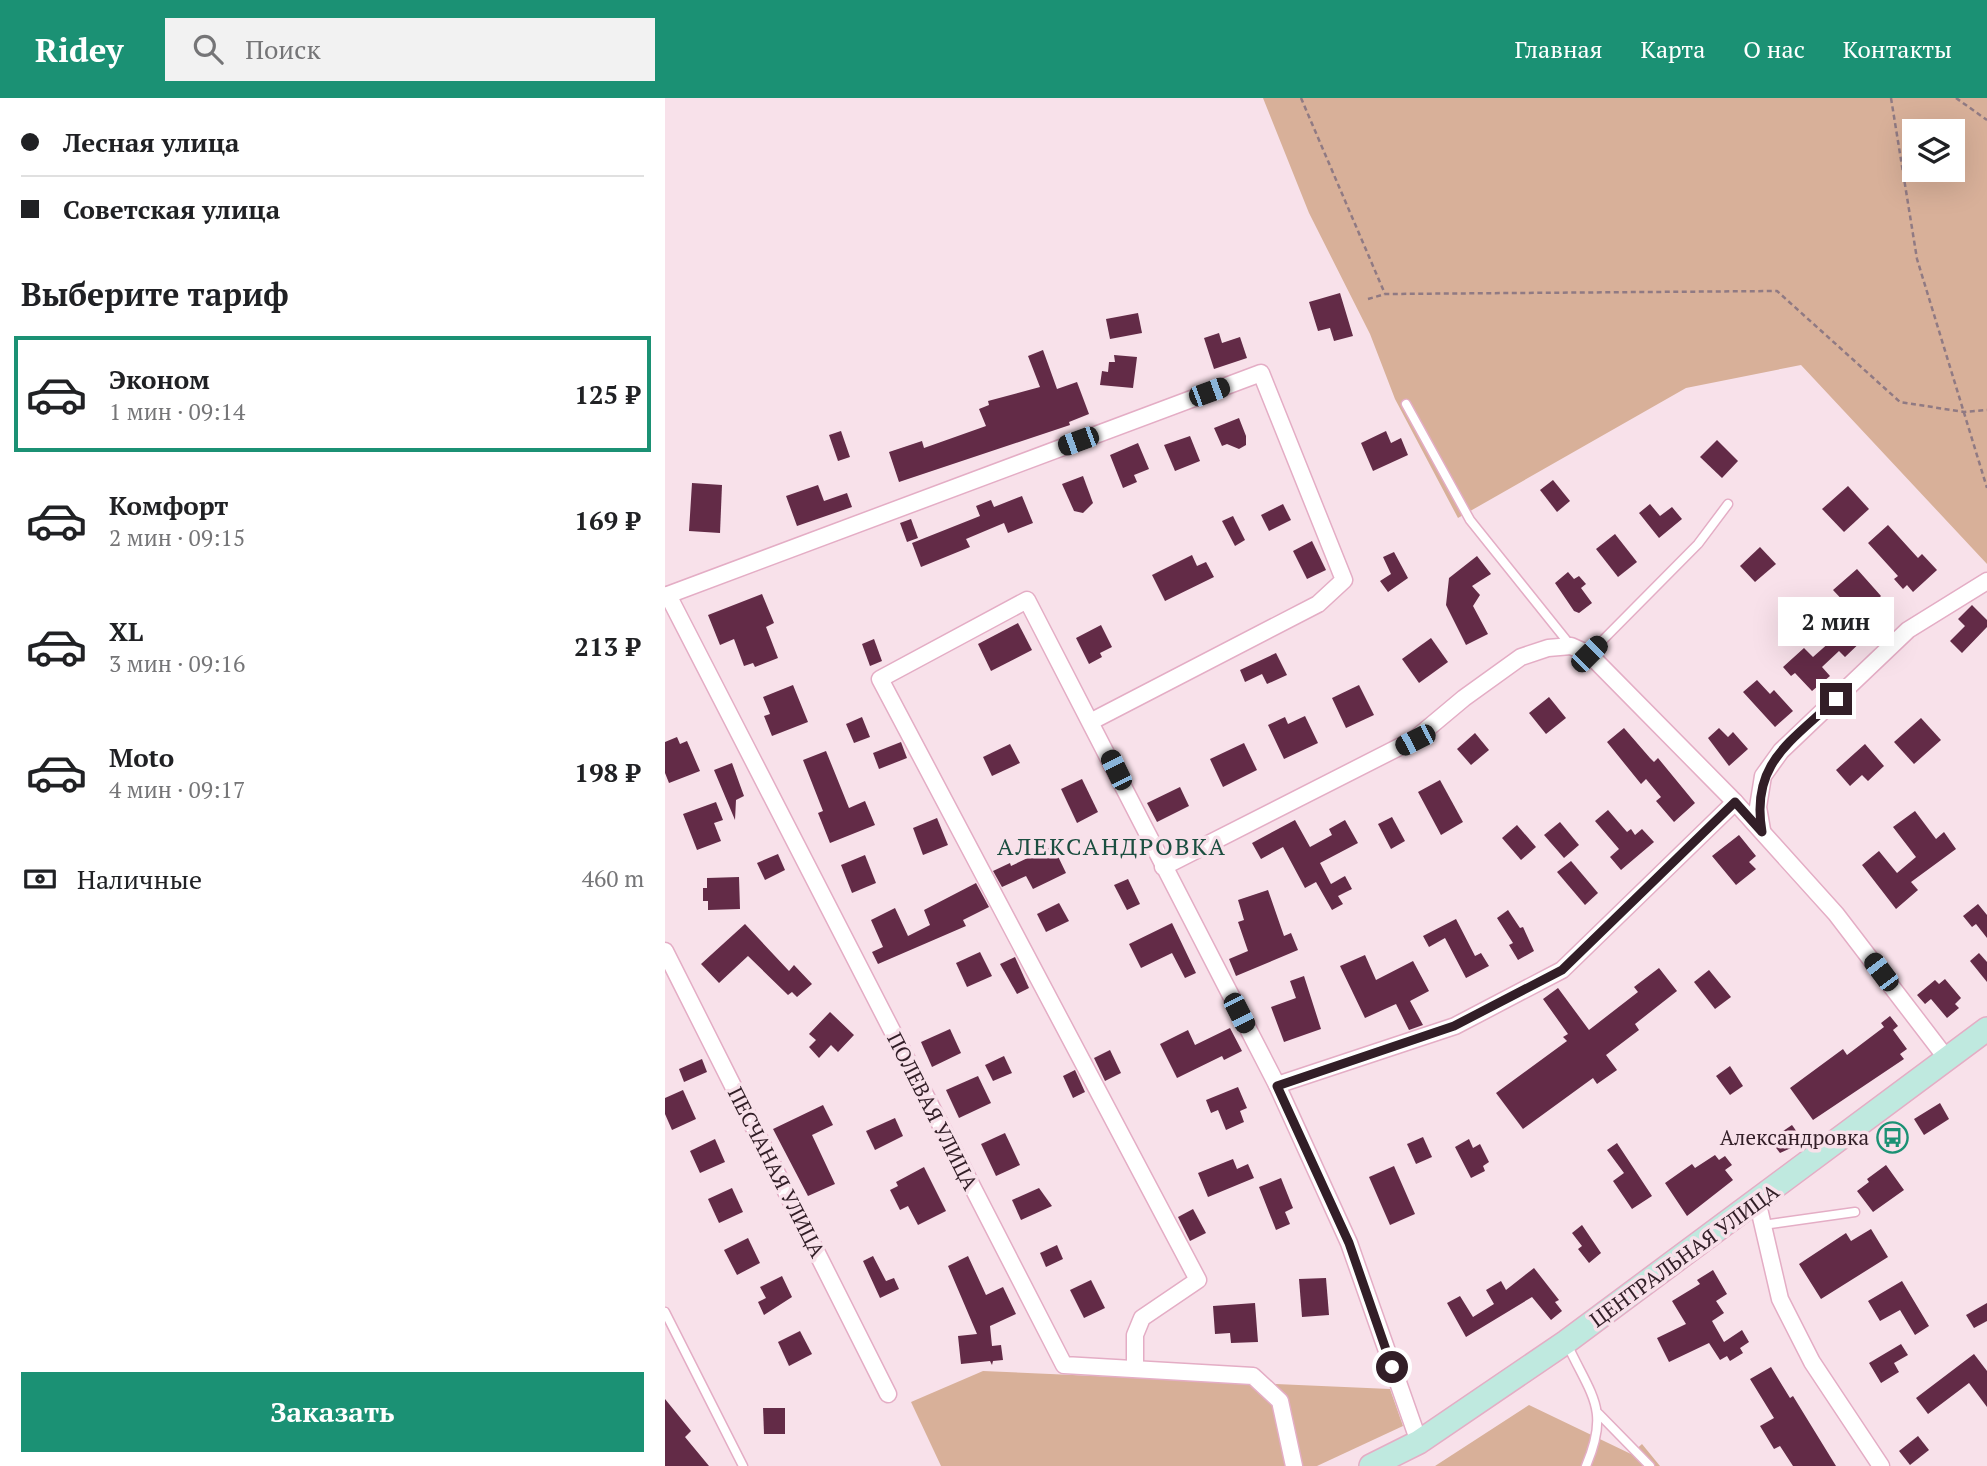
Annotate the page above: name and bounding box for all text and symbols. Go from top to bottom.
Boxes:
search box [165,18,655,81]
text: Ridey [35,28,123,71]
icon: search [189,30,227,68]
text: Поиск [245,32,320,66]
text: Главная [1514,33,1602,65]
text: Карта [1640,33,1705,65]
text: О нас [1743,33,1805,65]
text: Контакты [1843,33,1952,65]
map controls [1902,119,1965,182]
button: layers [1902,119,1965,182]
text: Лесная улица [63,125,240,159]
text: Советская улица [63,192,280,226]
text: Выберите тариф [21,273,289,315]
text: Эконом [109,362,210,396]
icon: car [25,363,88,426]
car [1186,375,1233,409]
text: 125 ₽ [574,377,640,411]
text: 1 мин · 09:14 [109,396,245,427]
car [1055,424,1102,458]
text: Комфорт [109,488,228,522]
icon: car [25,489,88,552]
text: 169 ₽ [574,503,640,537]
text: 2 мин · 09:15 [109,522,245,553]
callout: 2 мин [1778,598,1894,646]
text: 2 мин [1802,606,1870,637]
text: XL [109,614,143,648]
icon: car [25,615,88,678]
text: 213 ₽ [574,629,640,663]
car [1567,632,1612,676]
text: 3 мин · 09:16 [109,648,245,679]
route end [1820,683,1852,715]
car [1392,721,1439,759]
text: Moto [109,740,174,774]
icon: car [25,741,88,804]
car [1098,747,1135,793]
text: 198 ₽ [574,755,640,789]
text: 4 мин · 09:17 [109,774,245,805]
district label: АЛЕКСАНДРОВКА [997,830,1227,862]
icon: cash [21,860,59,898]
text: Наличные [77,862,202,896]
text: 460 m [582,863,644,894]
car [1860,949,1903,995]
car [1221,990,1258,1036]
street label: ПОЛЕВАЯ УЛИЦА [881,1027,985,1195]
street label: ПЕСЧАНАЯ УЛИЦА [722,1082,832,1263]
bus stop icon: Александровка [1875,1120,1909,1154]
place label: Александровка [1720,1123,1869,1151]
street label: ЦЕНТРАЛЬНАЯ УЛИЦА [1584,1177,1785,1333]
route start [1376,1351,1408,1383]
button: Заказать [21,1372,644,1452]

